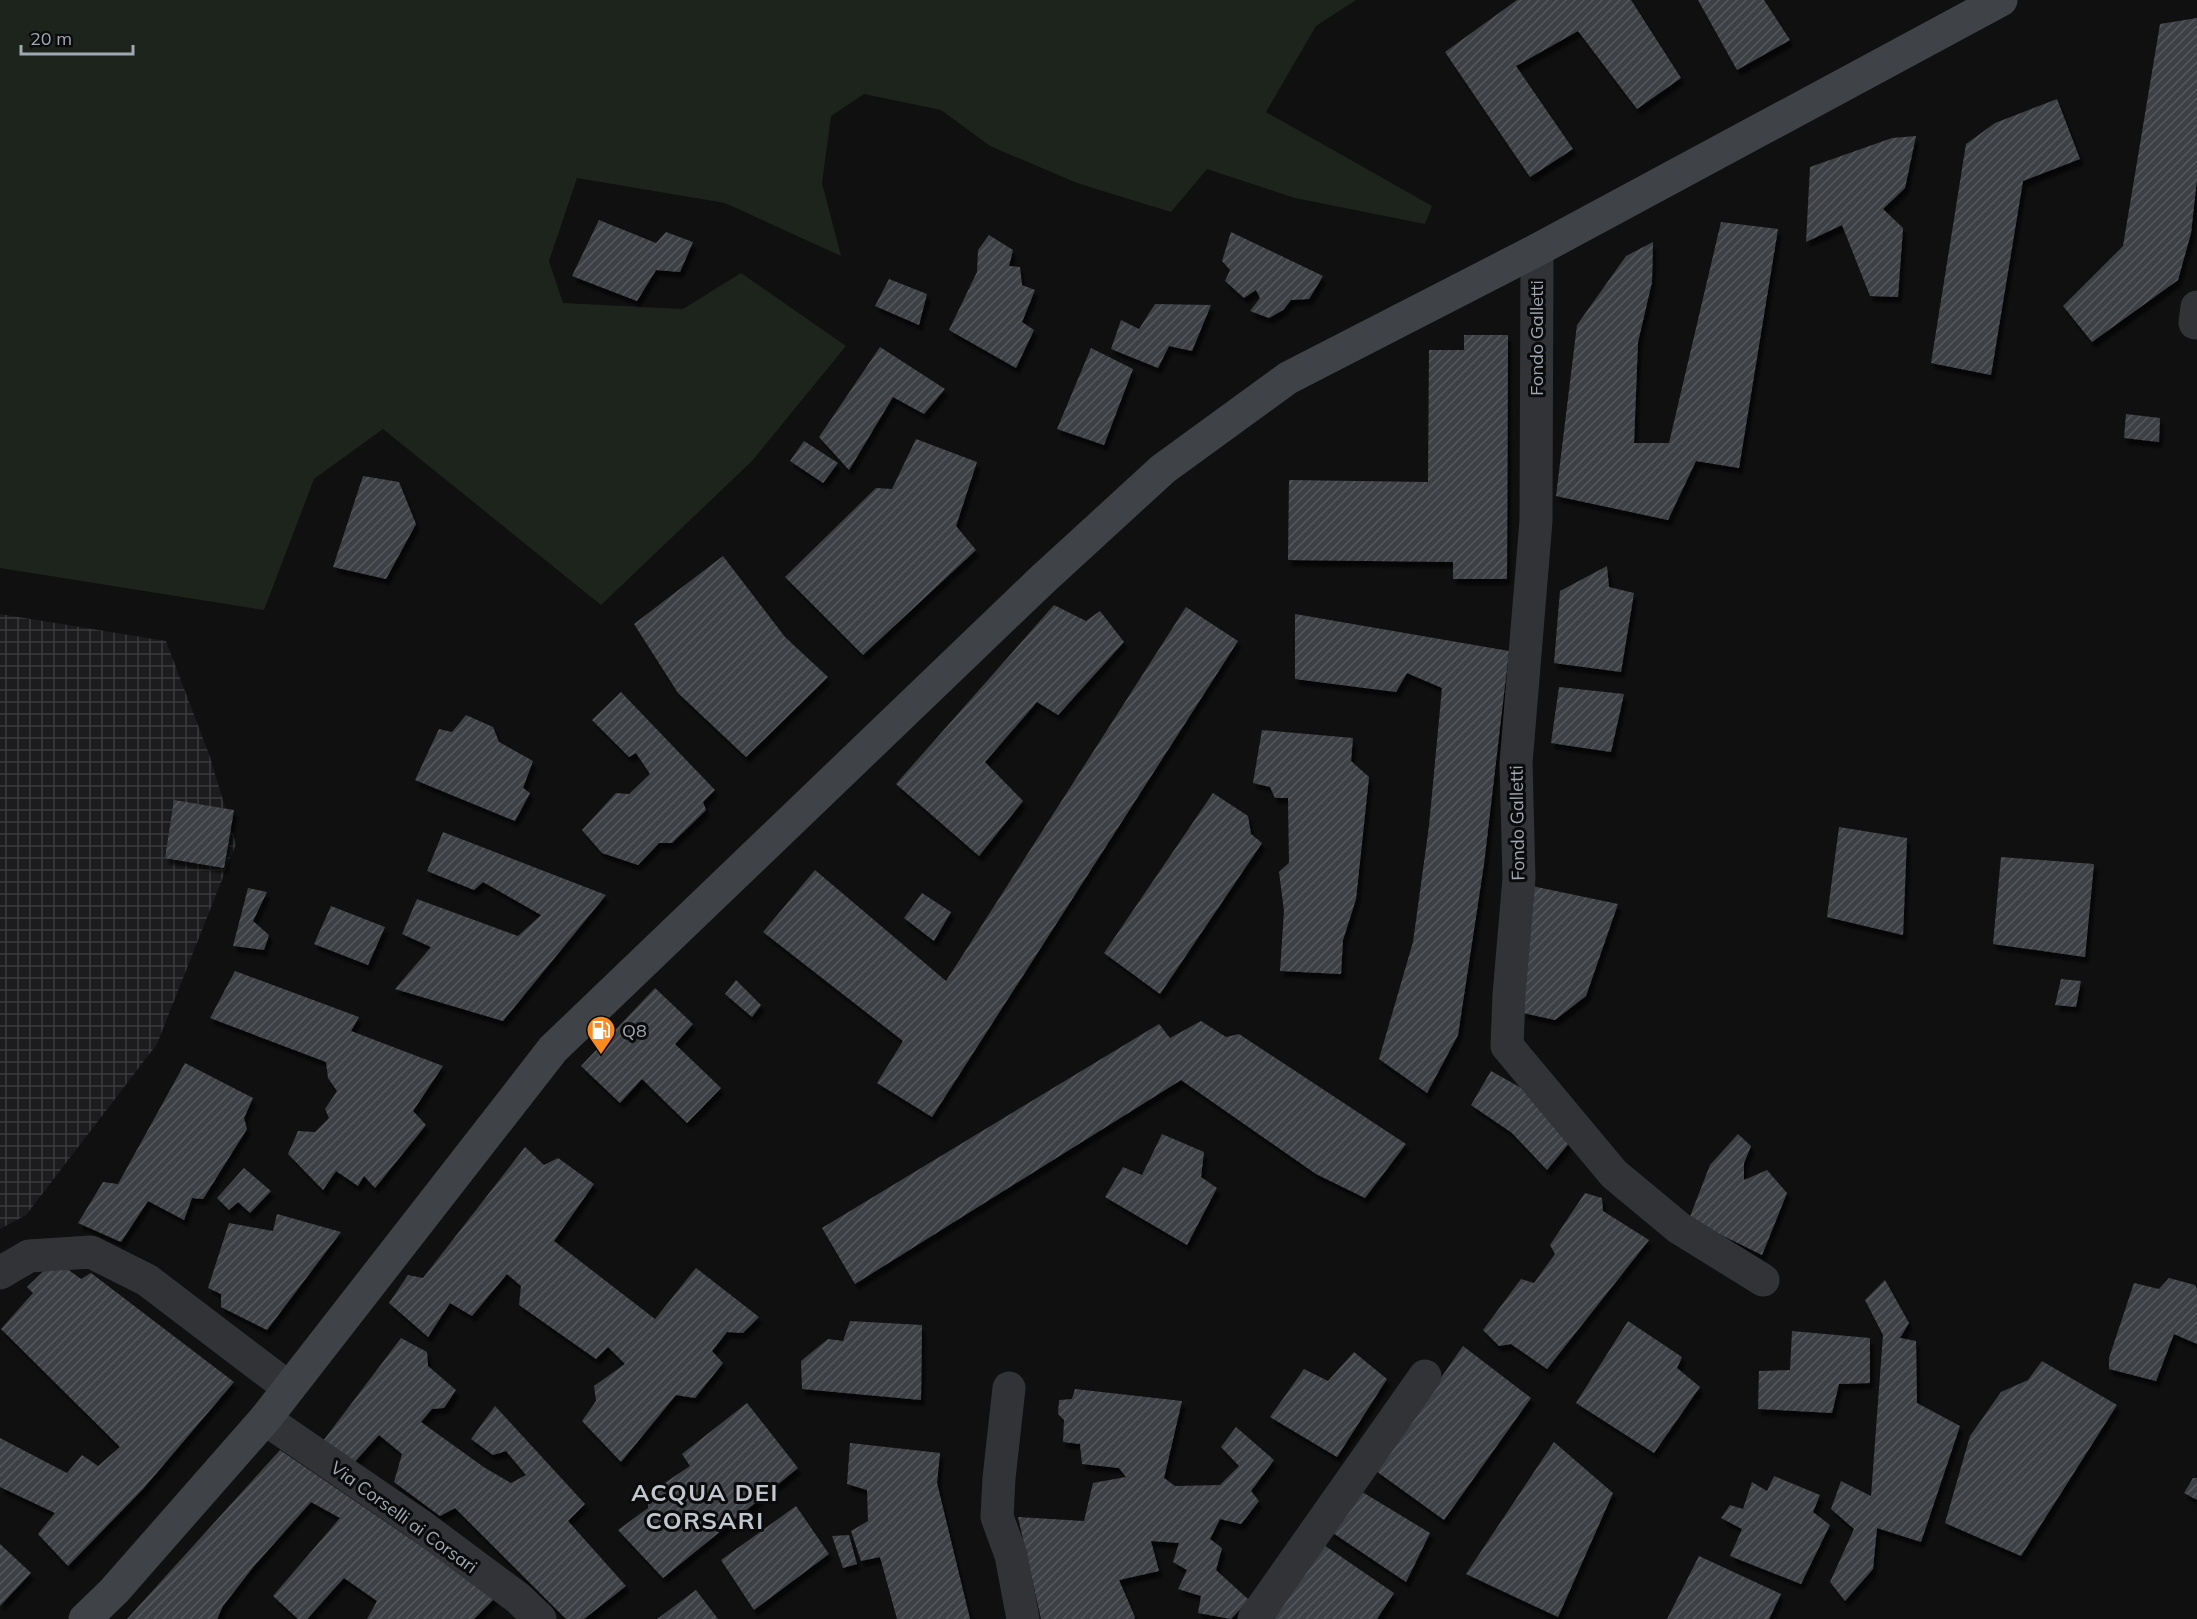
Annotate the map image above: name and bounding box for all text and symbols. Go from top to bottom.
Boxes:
scale bar [21,18,134,56]
text: 20 m [30,27,72,50]
street label: Fondo Galletti [1525,280,1548,396]
street label: Fondo Galletti [1504,765,1530,881]
fuel station icon: Q8 [585,1014,617,1056]
place label: Q8 [622,1019,647,1042]
street label: Via Corselli ai Corsari [326,1456,482,1578]
district label: ACQUA DEI CORSARI [631,1477,779,1535]

